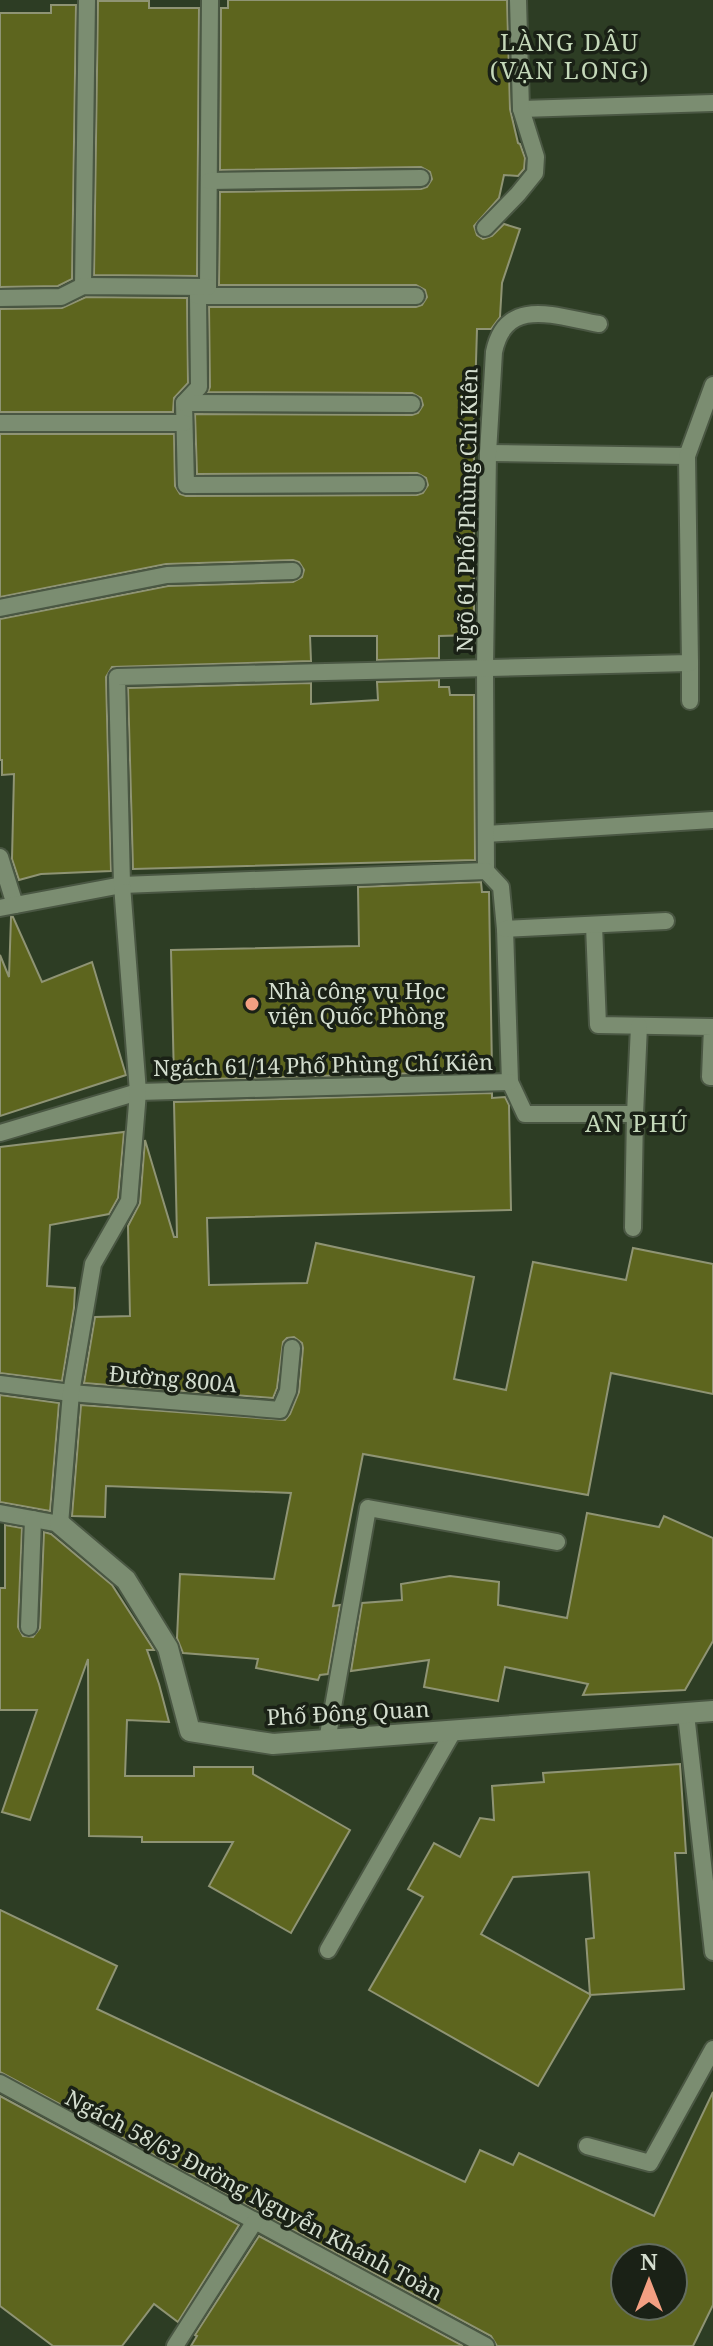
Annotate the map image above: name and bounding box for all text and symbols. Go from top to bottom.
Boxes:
district label: LÀNG DÂU (VẠN LONG) [490,25,650,86]
street label: Ngõ 61 Phố Phùng Chí Kiên [449,367,483,653]
place label: Nhà công vụ Học viện Quốc Phòng [268,975,446,1030]
marker: Nhà công vụ Học viện Quốc Phòng [243,995,261,1013]
street label: Ngách 61/14 Phố Phùng Chí Kiên [153,1046,493,1082]
district label: AN PHÚ [585,1106,689,1139]
street label: Đường 800A [108,1357,239,1399]
street label: Phố Đông Quan [266,1693,430,1731]
street label: Ngách 58/63 Đường Nguyễn Khánh Toàn [61,2082,448,2307]
north arrow [609,2242,689,2322]
text: N [640,2246,658,2276]

